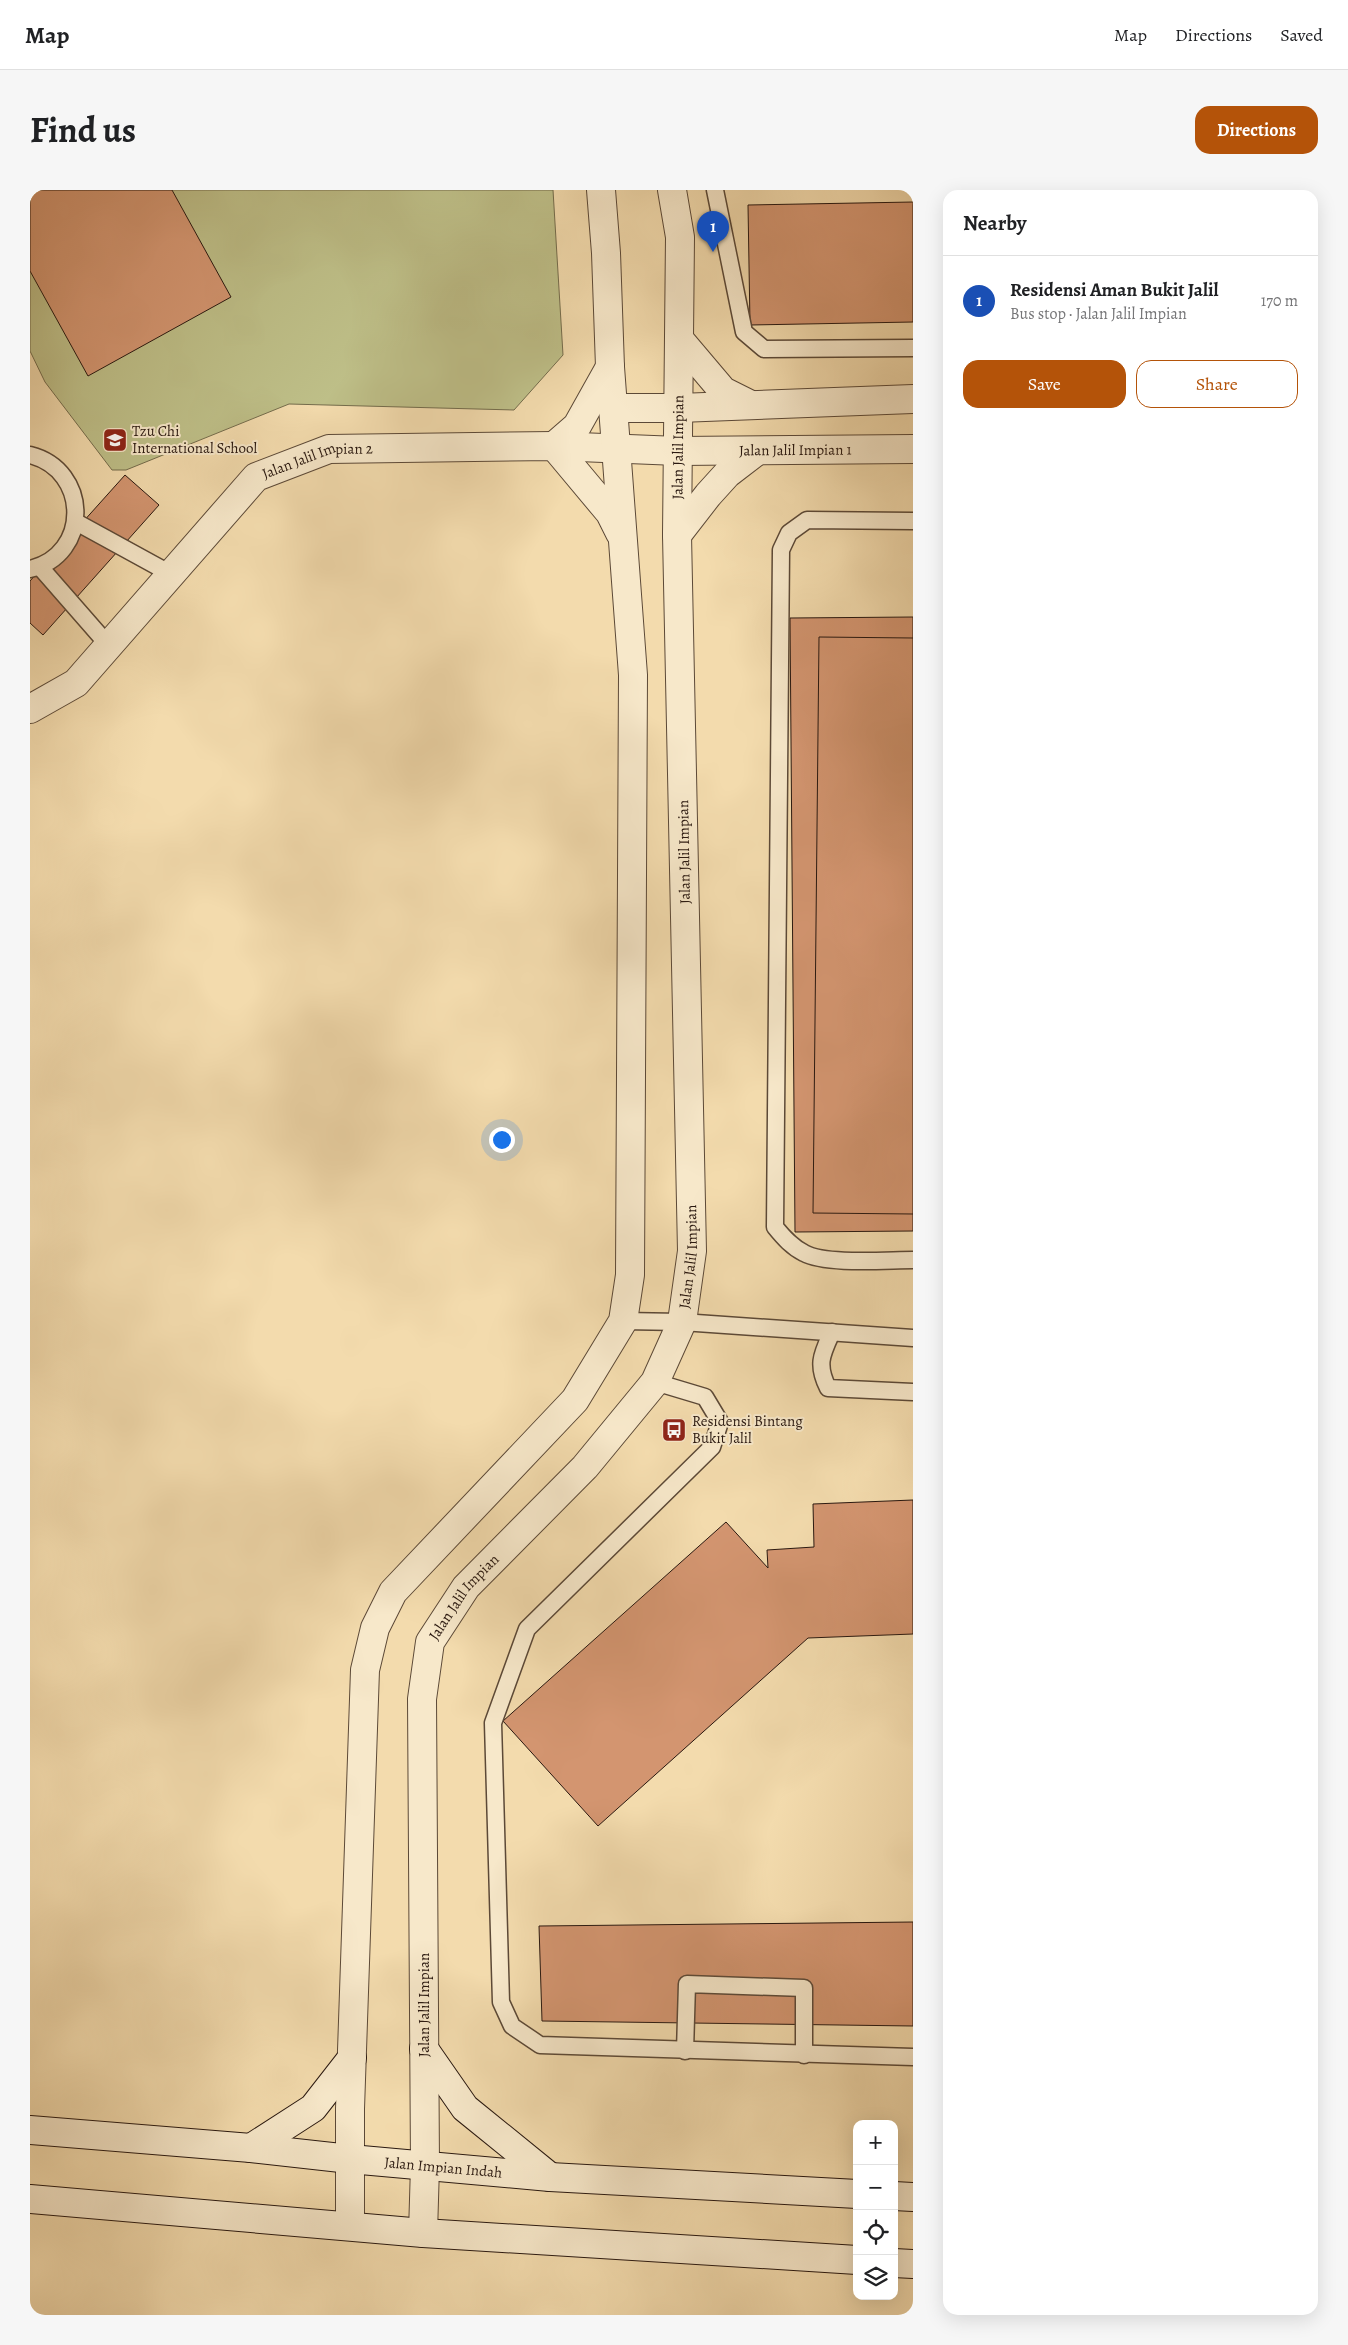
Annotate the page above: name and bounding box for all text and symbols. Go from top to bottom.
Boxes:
text: Map [25,19,69,51]
text: Map [1114,23,1147,47]
text: Directions [1175,23,1252,47]
text: Saved [1280,23,1323,47]
text: Find us [30,106,136,154]
button: Directions [1195,106,1318,154]
text: Nearby [963,209,1026,237]
pin: 1 [697,211,729,252]
text: Residensi Aman Bukit Jalil [1010,277,1218,303]
text: 1 [976,290,982,312]
text: 170 m [1261,290,1298,312]
text: Bus stop · Jalan Jalil Impian [1010,303,1187,325]
button: Save [963,360,1126,408]
button: Share [1136,360,1298,408]
street label: Jalan Jalil Impian [667,395,688,499]
place label: Tzu Chi International School [132,421,258,458]
school or university icon: Tzu Chi International School [102,427,128,453]
street label: Jalan Jalil Impian 2 [259,437,373,484]
street label: Jalan Jalil Impian 1 [739,440,852,460]
street label: Jalan Jalil Impian [673,800,695,904]
your location [489,1127,515,1153]
street label: Jalan Jalil Impian [674,1204,702,1310]
place label: Residensi Bintang Bukit Jalil [692,1411,803,1448]
bus stop icon: Residensi Bintang Bukit Jalil [661,1417,687,1443]
street label: Jalan Jalil Impian [424,1549,503,1644]
street label: Jalan Jalil Impian [414,1953,434,2057]
map controls [853,2120,898,2300]
button: + [853,2120,898,2165]
street label: Jalan Impian Indah [384,2152,503,2183]
button: − [853,2165,898,2210]
button: locate [853,2210,898,2255]
button: layers [853,2255,898,2300]

